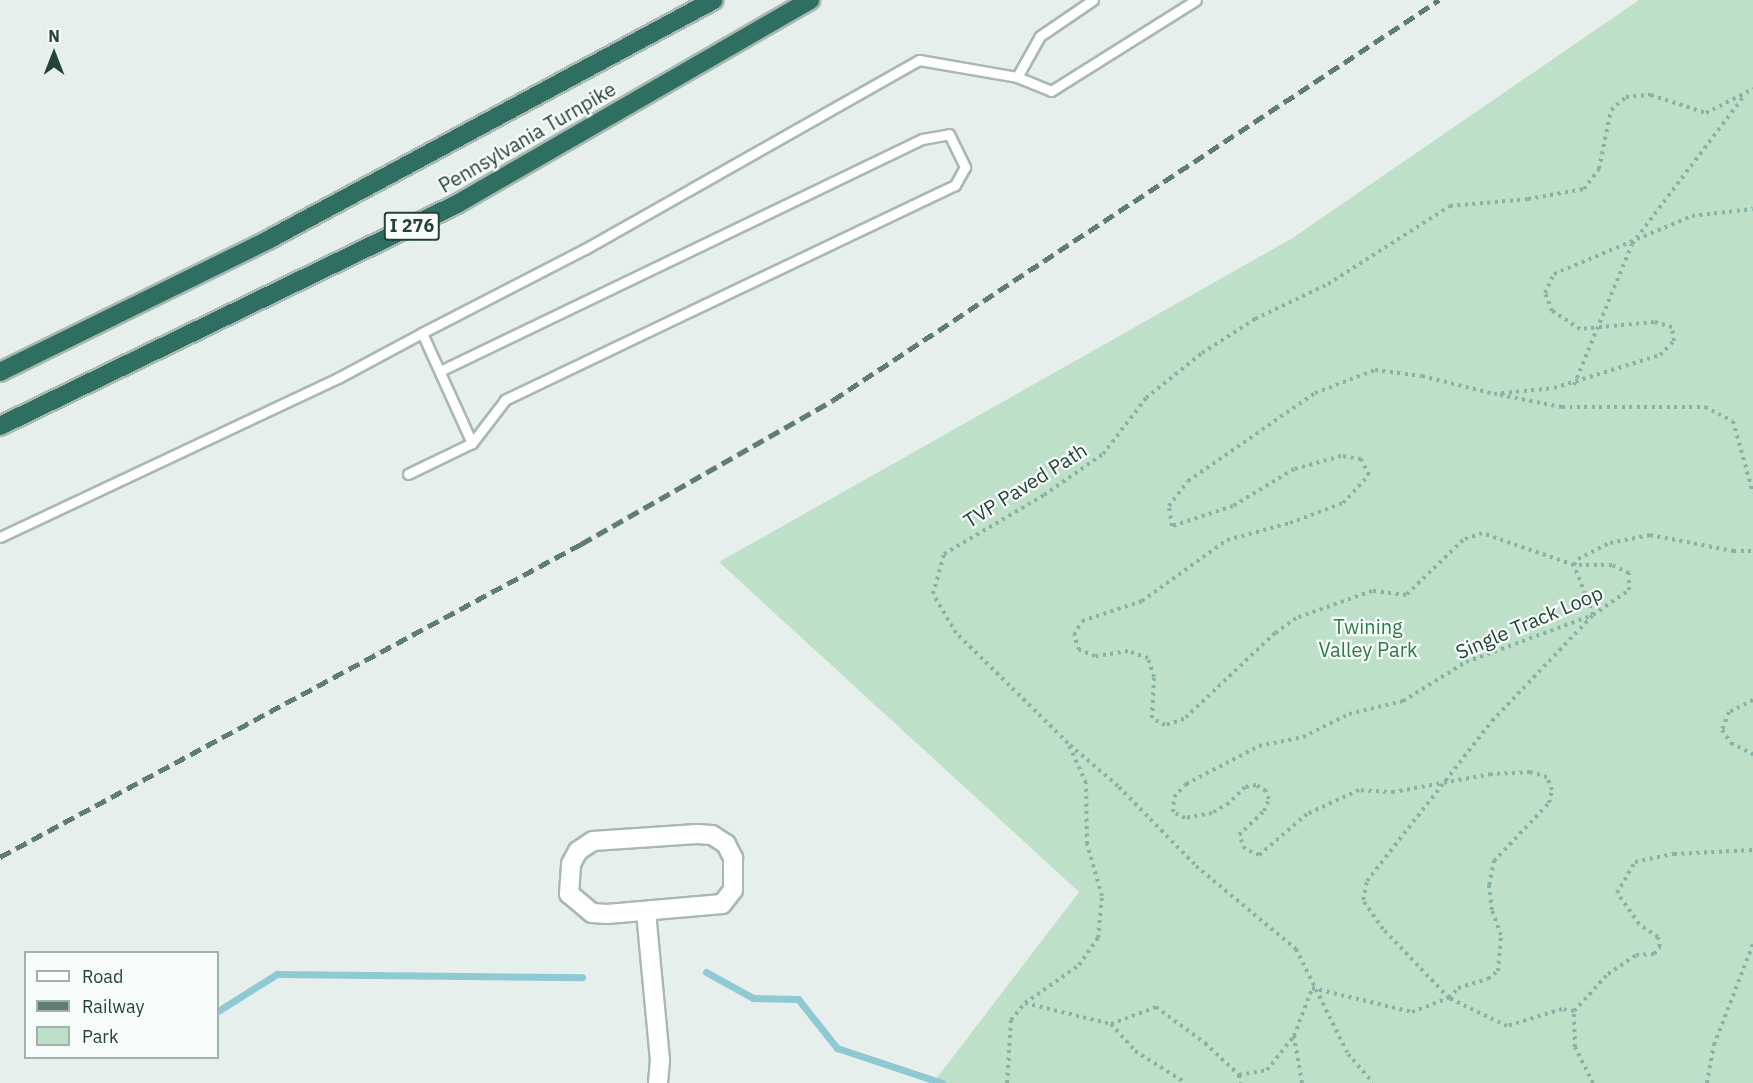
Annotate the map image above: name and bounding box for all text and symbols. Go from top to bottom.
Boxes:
north arrow [24,24,84,84]
text: N [48,26,60,46]
street label: Pennsylvania Turnpike [434,77,620,197]
road number: I 276 [384,211,440,241]
street label: TVP Paved Path [959,437,1091,533]
street label: Single Track Loop [1452,580,1606,664]
park label: Twining Valley Park [1318,614,1418,661]
legend [24,951,219,1059]
text: Road [82,965,123,988]
text: Railway [82,995,144,1018]
text: Park [82,1025,118,1048]

